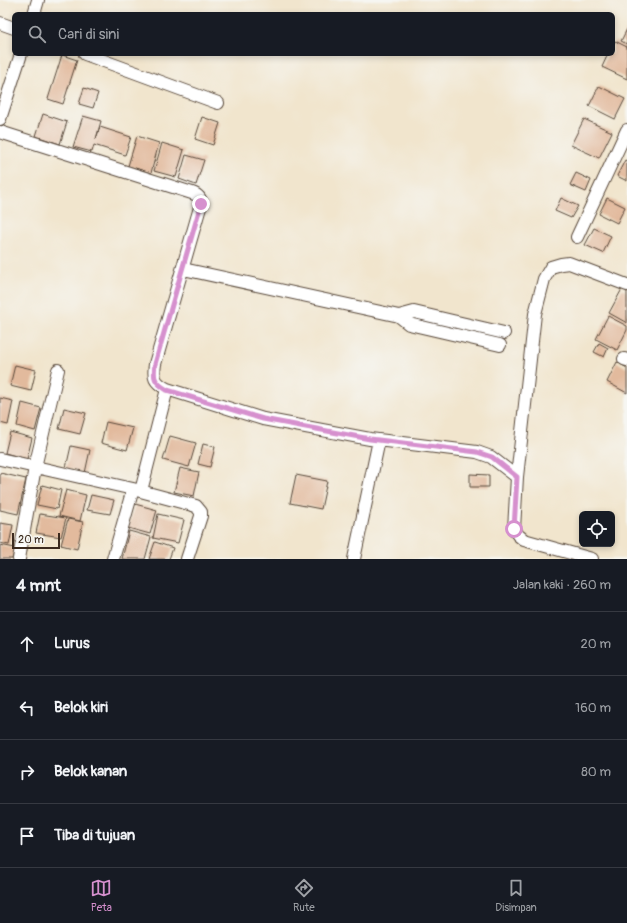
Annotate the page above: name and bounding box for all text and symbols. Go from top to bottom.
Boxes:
search box [12,12,615,56]
icon: search [26,23,48,45]
text: Cari di sini [58,25,119,44]
route end [192,195,210,213]
map controls [579,511,615,547]
button: locate [579,511,615,547]
route start [505,520,523,538]
scale bar [12,531,60,550]
text: 20 m [18,533,44,546]
text: 4 mnt [16,575,61,596]
text: Jalan kaki · 260 m [513,577,611,593]
icon: ahead [16,633,38,655]
text: Lurus [54,634,90,653]
text: 20 m [580,636,611,652]
icon: left [16,697,38,719]
text: Belok kiri [54,698,108,717]
text: 160 m [575,700,611,716]
icon: right [16,761,38,783]
text: Belok kanan [54,762,127,781]
text: 80 m [581,764,611,780]
icon: arrive [16,825,38,847]
text: Tiba di tujuan [54,826,135,845]
tab: Peta [90,877,112,914]
tab: Rute [293,877,315,914]
tab: Disimpan [495,877,537,914]

